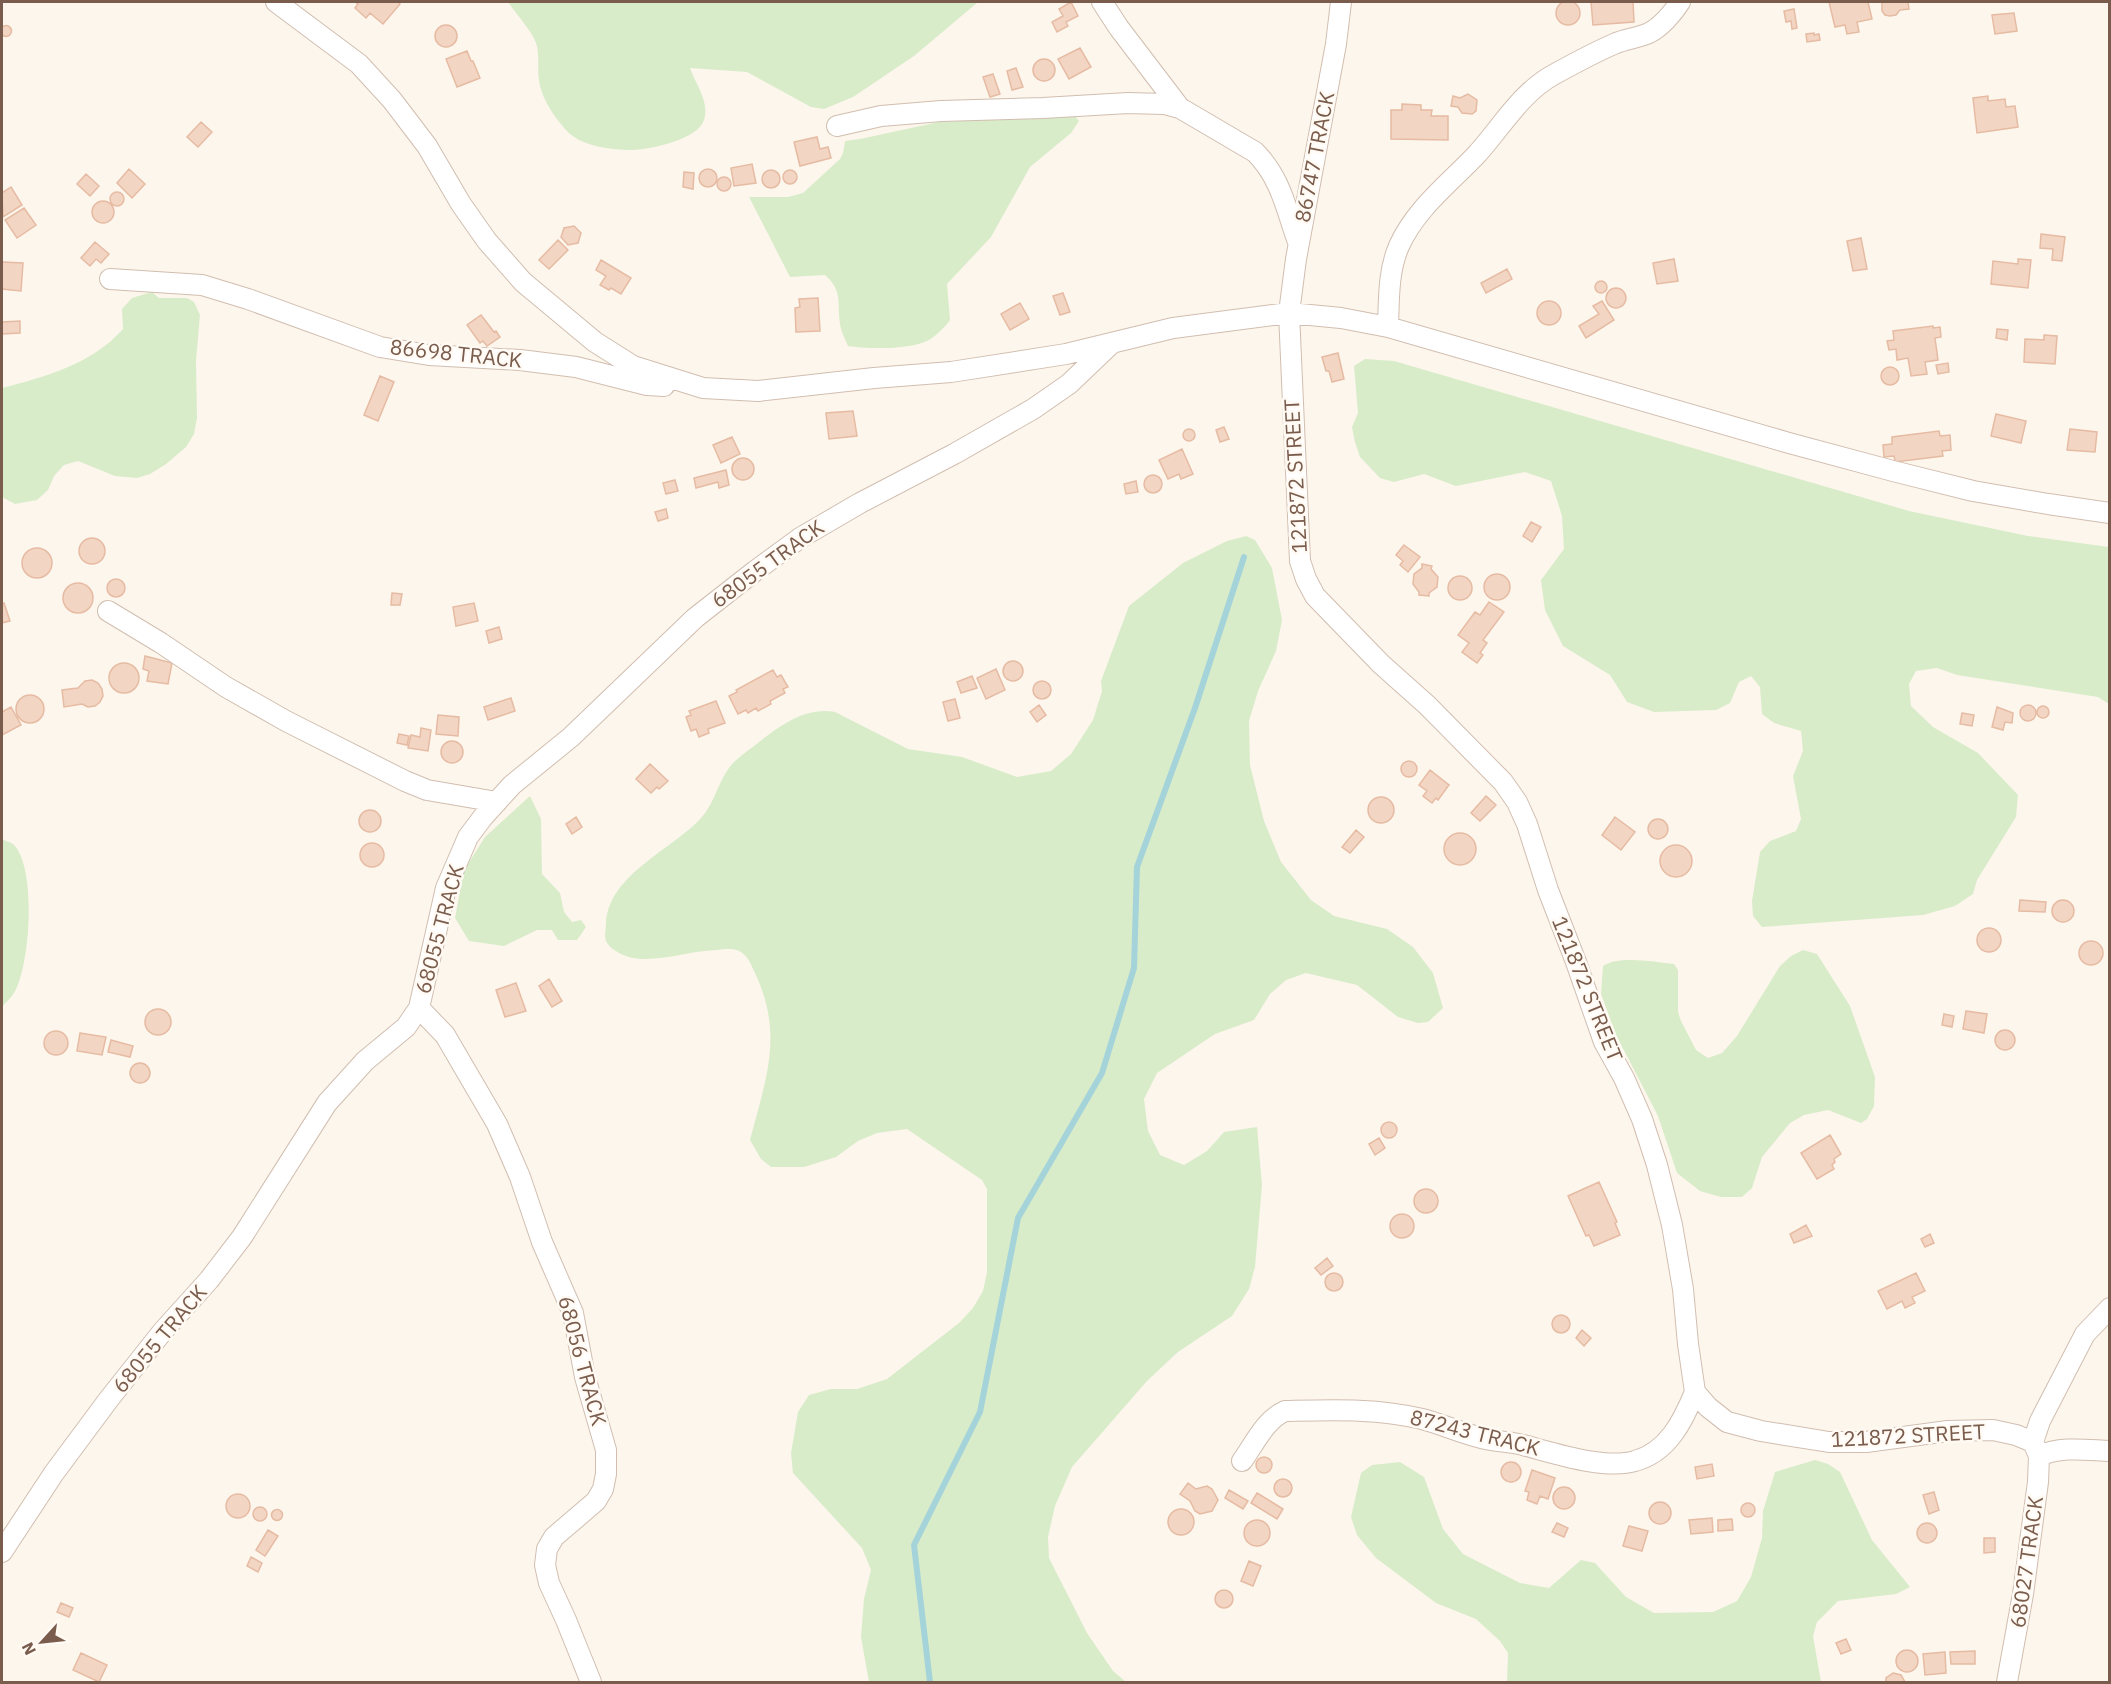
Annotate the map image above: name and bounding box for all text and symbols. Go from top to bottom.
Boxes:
street label: 86747 TRACK [1288,89,1340,225]
street label: 86698 TRACK [389,332,524,374]
street label: 121872 STREET [1277,398,1313,554]
street label: 68055 TRACK [705,513,829,614]
street label: 68055 TRACK [408,861,470,997]
street label: 121872 STREET [1546,912,1630,1065]
street label: 68055 TRACK [106,1278,213,1398]
street label: 68056 TRACK [552,1293,614,1429]
street label: 87243 TRACK [1407,1402,1543,1462]
street label: 121872 STREET [1830,1417,1986,1453]
street label: 68027 TRACK [2003,1494,2049,1630]
north arrow [12,1612,72,1672]
text: N [17,1639,40,1659]

